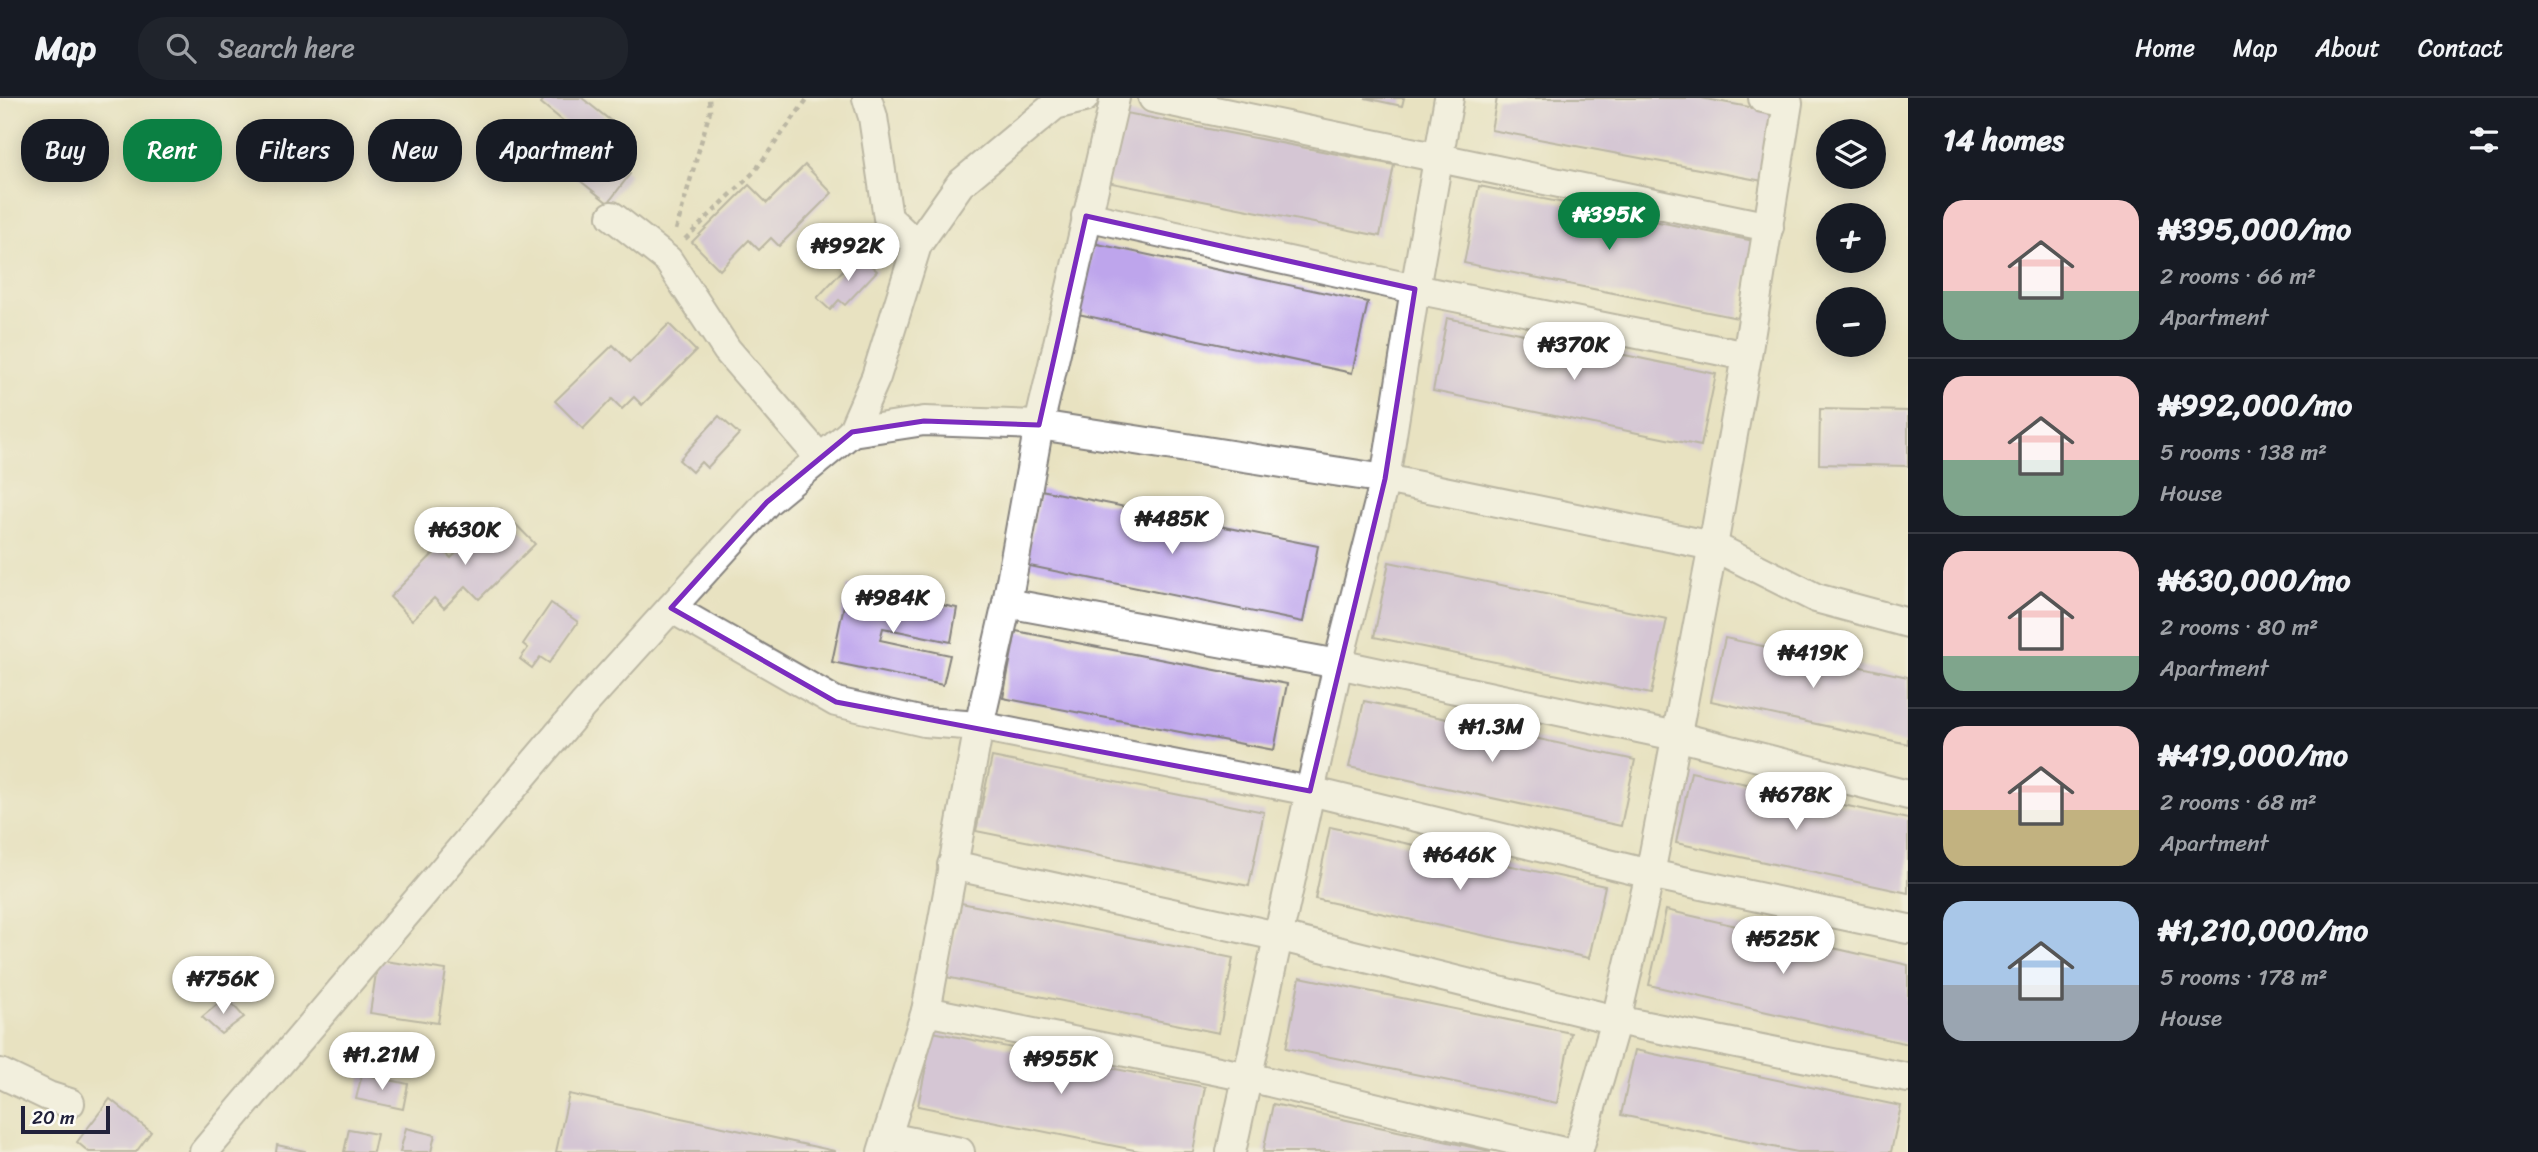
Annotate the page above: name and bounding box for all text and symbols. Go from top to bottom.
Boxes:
search box [138,17,628,80]
text: Map [35,19,96,77]
text: Search here [218,25,355,71]
text: Home [2135,27,2195,69]
text: Map [2233,27,2277,69]
text: About [2315,27,2380,69]
text: Contact [2418,27,2503,69]
icon: search [162,29,200,67]
text: 14 homes [1943,113,2064,167]
chip: Buy [21,119,109,182]
chip: Rent [123,119,222,182]
chip: Filters [236,119,354,182]
chip: New [368,119,462,182]
chip: Apartment [476,119,637,182]
map controls [1816,119,1886,357]
button: layers [1816,119,1886,189]
icon: filters [2465,121,2503,159]
pin: ₦395K [1560,192,1658,252]
text: ₦395K [1574,194,1644,235]
text: ₦395,000/mo [2160,202,2351,256]
button: + [1816,203,1886,273]
pin: ₦992K [799,223,897,283]
text: ₦992K [813,225,883,266]
icon: home [1999,228,2083,312]
text: 2 rooms · 66 m² [2160,256,2316,297]
button: − [1816,287,1886,357]
text: Apartment [2160,297,2269,338]
pin: ₦370K [1525,322,1623,382]
text: ₦370K [1539,324,1609,365]
text: ₦992,000/mo [2160,378,2352,432]
icon: home [1999,404,2083,488]
text: 5 rooms · 138 m² [2160,432,2327,473]
text: House [2160,473,2222,514]
pin: ₦485K [1123,496,1221,556]
text: ₦485K [1136,498,1208,539]
pin: ₦630K [416,508,514,567]
text: ₦630K [430,509,500,550]
text: ₦630,000/mo [2160,553,2351,607]
pin: ₦984K [844,575,942,635]
text: ₦984K [857,577,929,618]
icon: home [1999,579,2083,663]
text: 2 rooms · 80 m² [2160,607,2318,648]
pin: ₦419K [1764,630,1862,690]
text: ₦419K [1779,632,1847,673]
text: Apartment [2160,648,2269,689]
pin: ₦1.3M [1443,704,1541,764]
text: ₦1.3M [1460,706,1524,747]
text: ₦419,000/mo [2160,728,2348,782]
icon: home [1999,754,2083,838]
pin: ₦678K [1747,772,1845,832]
text: ₦678K [1761,774,1831,815]
text: 2 rooms · 68 m² [2160,782,2317,823]
text: Apartment [2160,823,2269,864]
pin: ₦646K [1411,832,1509,892]
text: ₦646K [1425,834,1495,875]
text: ₦1,210,000/mo [2160,903,2368,957]
pin: ₦525K [1734,916,1832,976]
text: ₦525K [1748,918,1818,959]
icon: home [1999,929,2083,1013]
pin: ₦756K [174,956,272,1016]
text: 5 rooms · 178 m² [2160,957,2328,998]
text: ₦756K [188,958,258,999]
text: House [2160,998,2222,1039]
pin: ₦1.21M [325,1032,439,1092]
text: ₦1.21M [345,1034,419,1075]
pin: ₦955K [1012,1037,1110,1096]
text: ₦955K [1025,1038,1097,1079]
text: 20 m [32,1101,75,1134]
scale bar [21,1103,110,1135]

